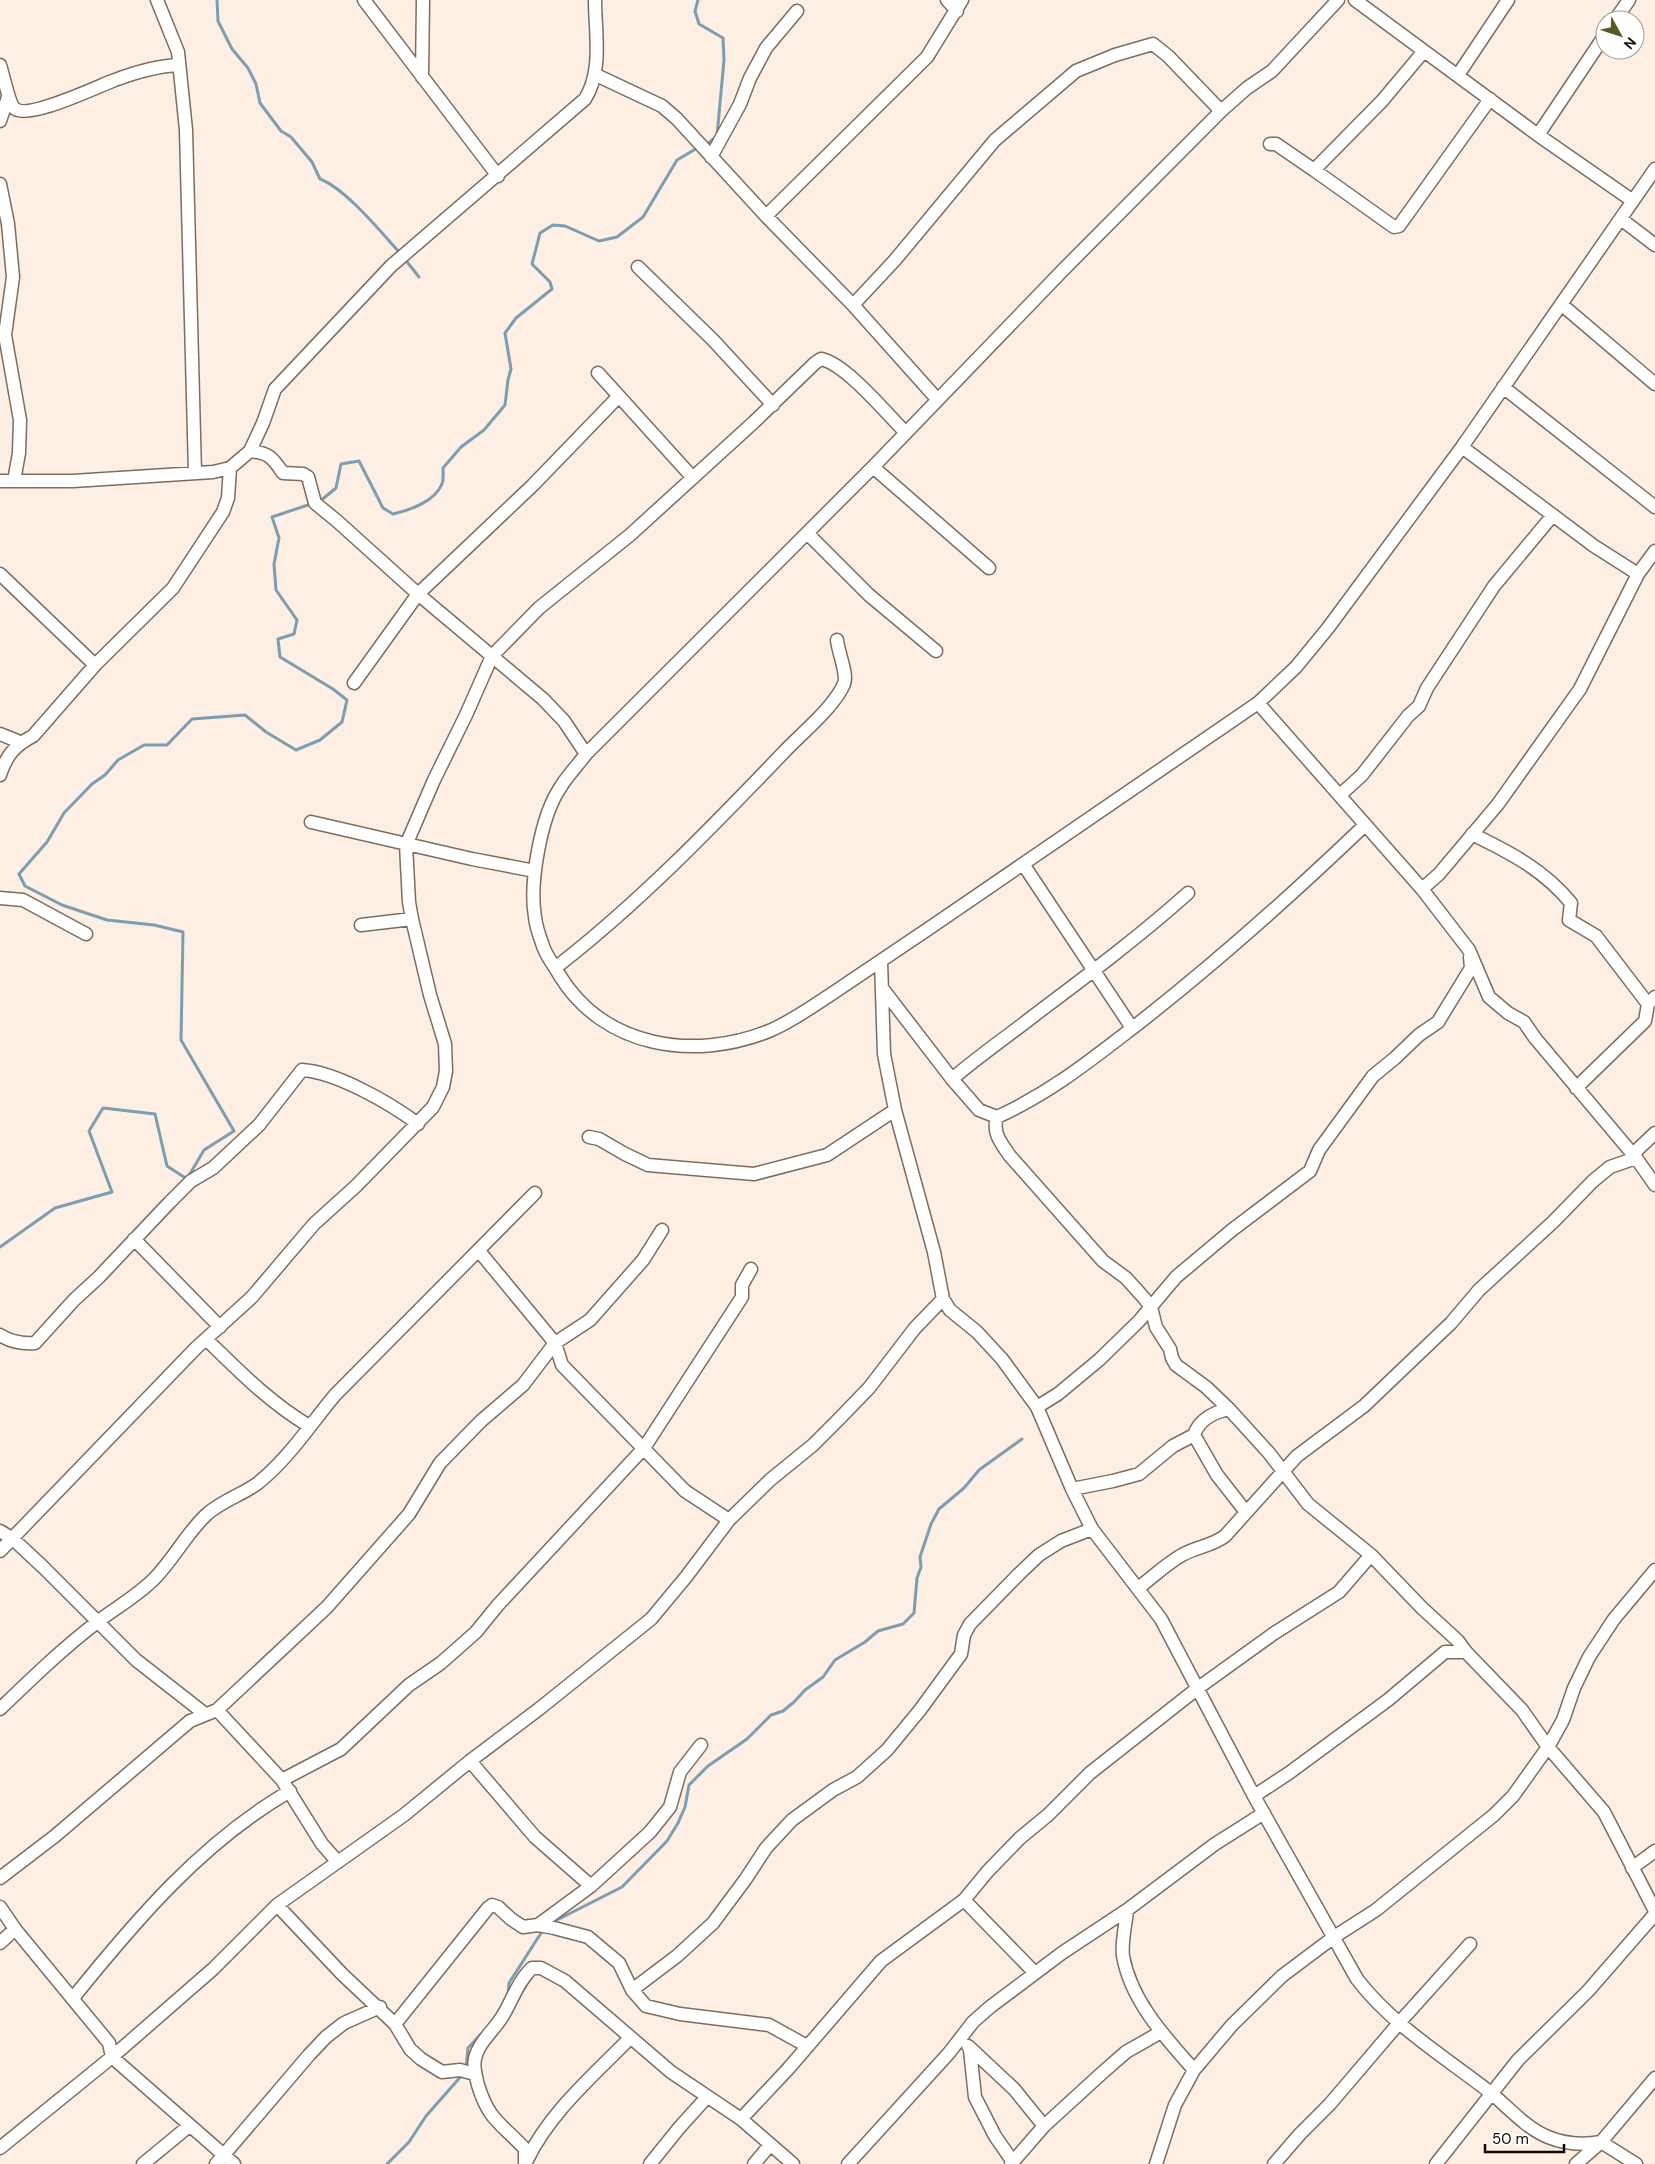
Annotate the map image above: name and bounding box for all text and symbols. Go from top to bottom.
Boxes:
north arrow [1595,10,1645,60]
text: N [1620,34,1640,53]
scale bar [1485,2122,1564,2154]
text: 50 m [1492,2129,1529,2149]

